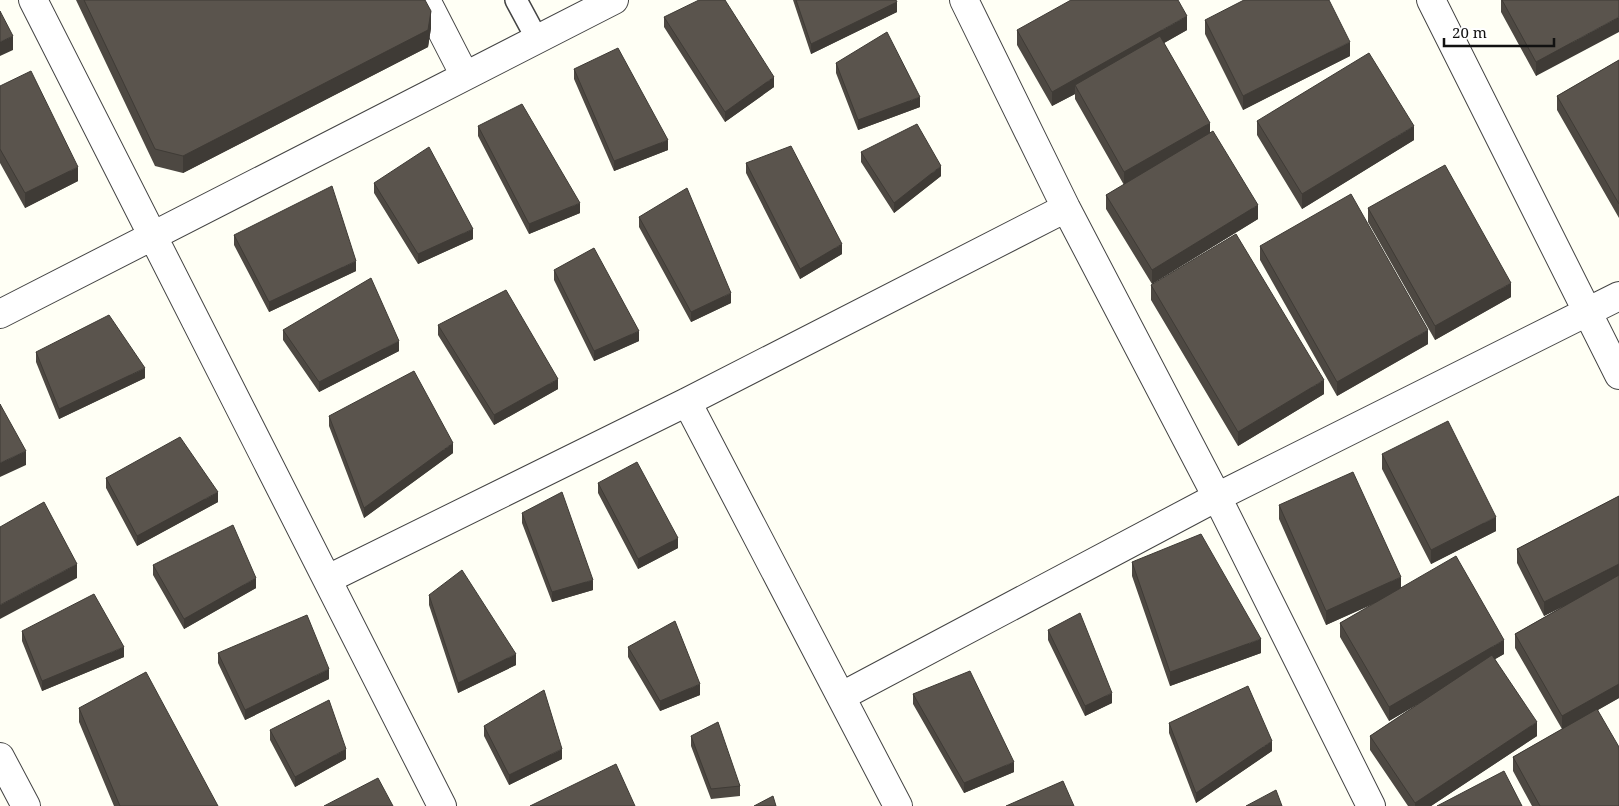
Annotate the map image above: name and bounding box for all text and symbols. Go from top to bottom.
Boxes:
scale bar [1444,15,1554,47]
text: 20 m [1452,22,1487,42]

